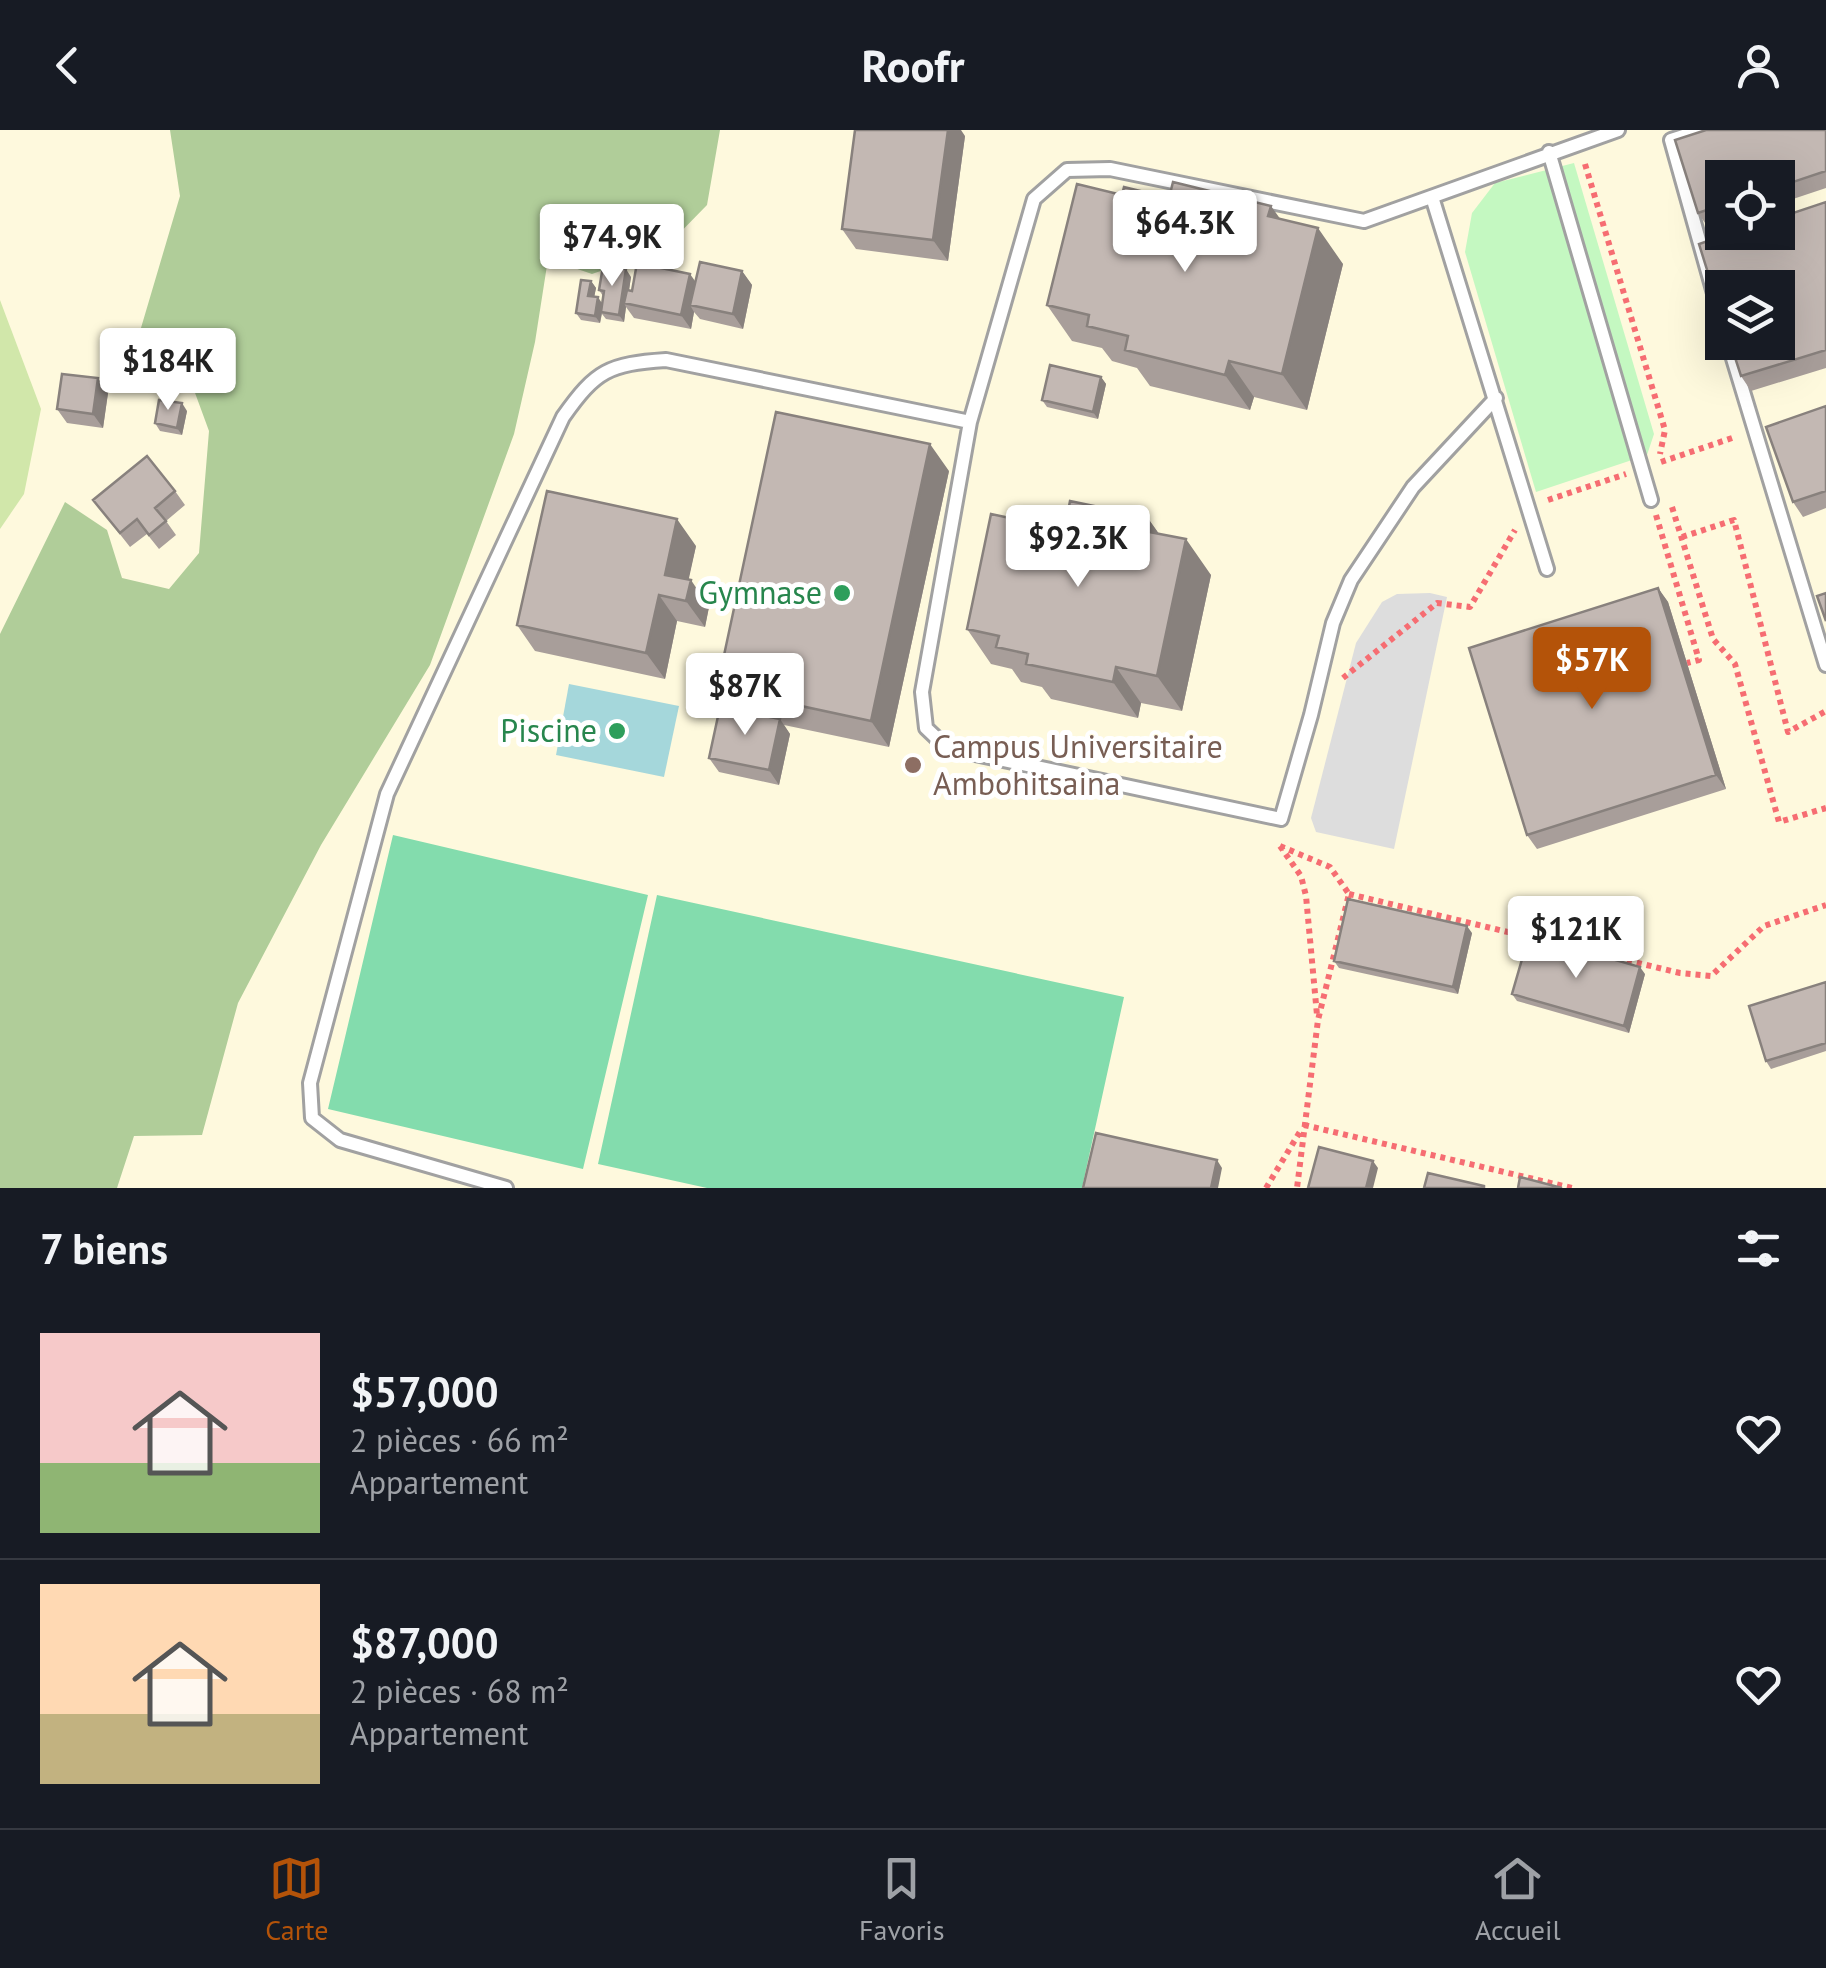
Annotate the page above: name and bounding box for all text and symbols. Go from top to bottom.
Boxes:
text: Roofr [862,36,964,94]
icon: back [40,38,95,93]
icon: person [1731,38,1786,93]
map controls [1705,160,1795,360]
button: locate [1705,160,1795,250]
pin: $64.3K [1104,190,1266,275]
text: $64.3K [1135,201,1235,243]
pin: $74.9K [531,204,693,289]
text: $74.9K [562,215,662,257]
button: layers [1705,270,1795,360]
pin: $184K [98,328,238,413]
text: $184K [122,339,214,381]
pin: $92.3K [997,505,1159,590]
text: $92.3K [1028,516,1128,558]
place label: Gymnase [698,571,822,613]
marker: Gymnase [831,582,853,604]
pin: $57K [1533,627,1651,712]
text: $57K [1555,638,1629,680]
pin: $87K [686,653,804,738]
text: $87K [708,664,782,706]
place label: Piscine [500,709,597,751]
marker: Piscine [606,720,628,742]
place label: Campus Universitaire Ambohitsaina [933,725,1223,804]
marker: Campus Universitaire Ambohitsaina [902,754,924,776]
pin: $121K [1506,896,1646,981]
text: $121K [1530,907,1622,949]
text: 7 biens [40,1221,168,1276]
icon: filters [1731,1221,1786,1276]
text: $57,000 [350,1364,498,1419]
icon: home [120,1373,240,1493]
icon: heart [1731,1406,1786,1461]
text: 2 pièces · 66 m² [350,1419,569,1461]
text: Appartement [350,1461,528,1503]
text: $87,000 [350,1615,498,1670]
icon: home [120,1624,240,1744]
icon: heart [1731,1657,1786,1712]
text: 2 pièces · 68 m² [350,1670,569,1712]
text: Appartement [350,1712,528,1754]
tab: Carte [265,1851,328,1948]
tab: Favoris [859,1851,944,1948]
tab: Accueil [1475,1851,1561,1948]

